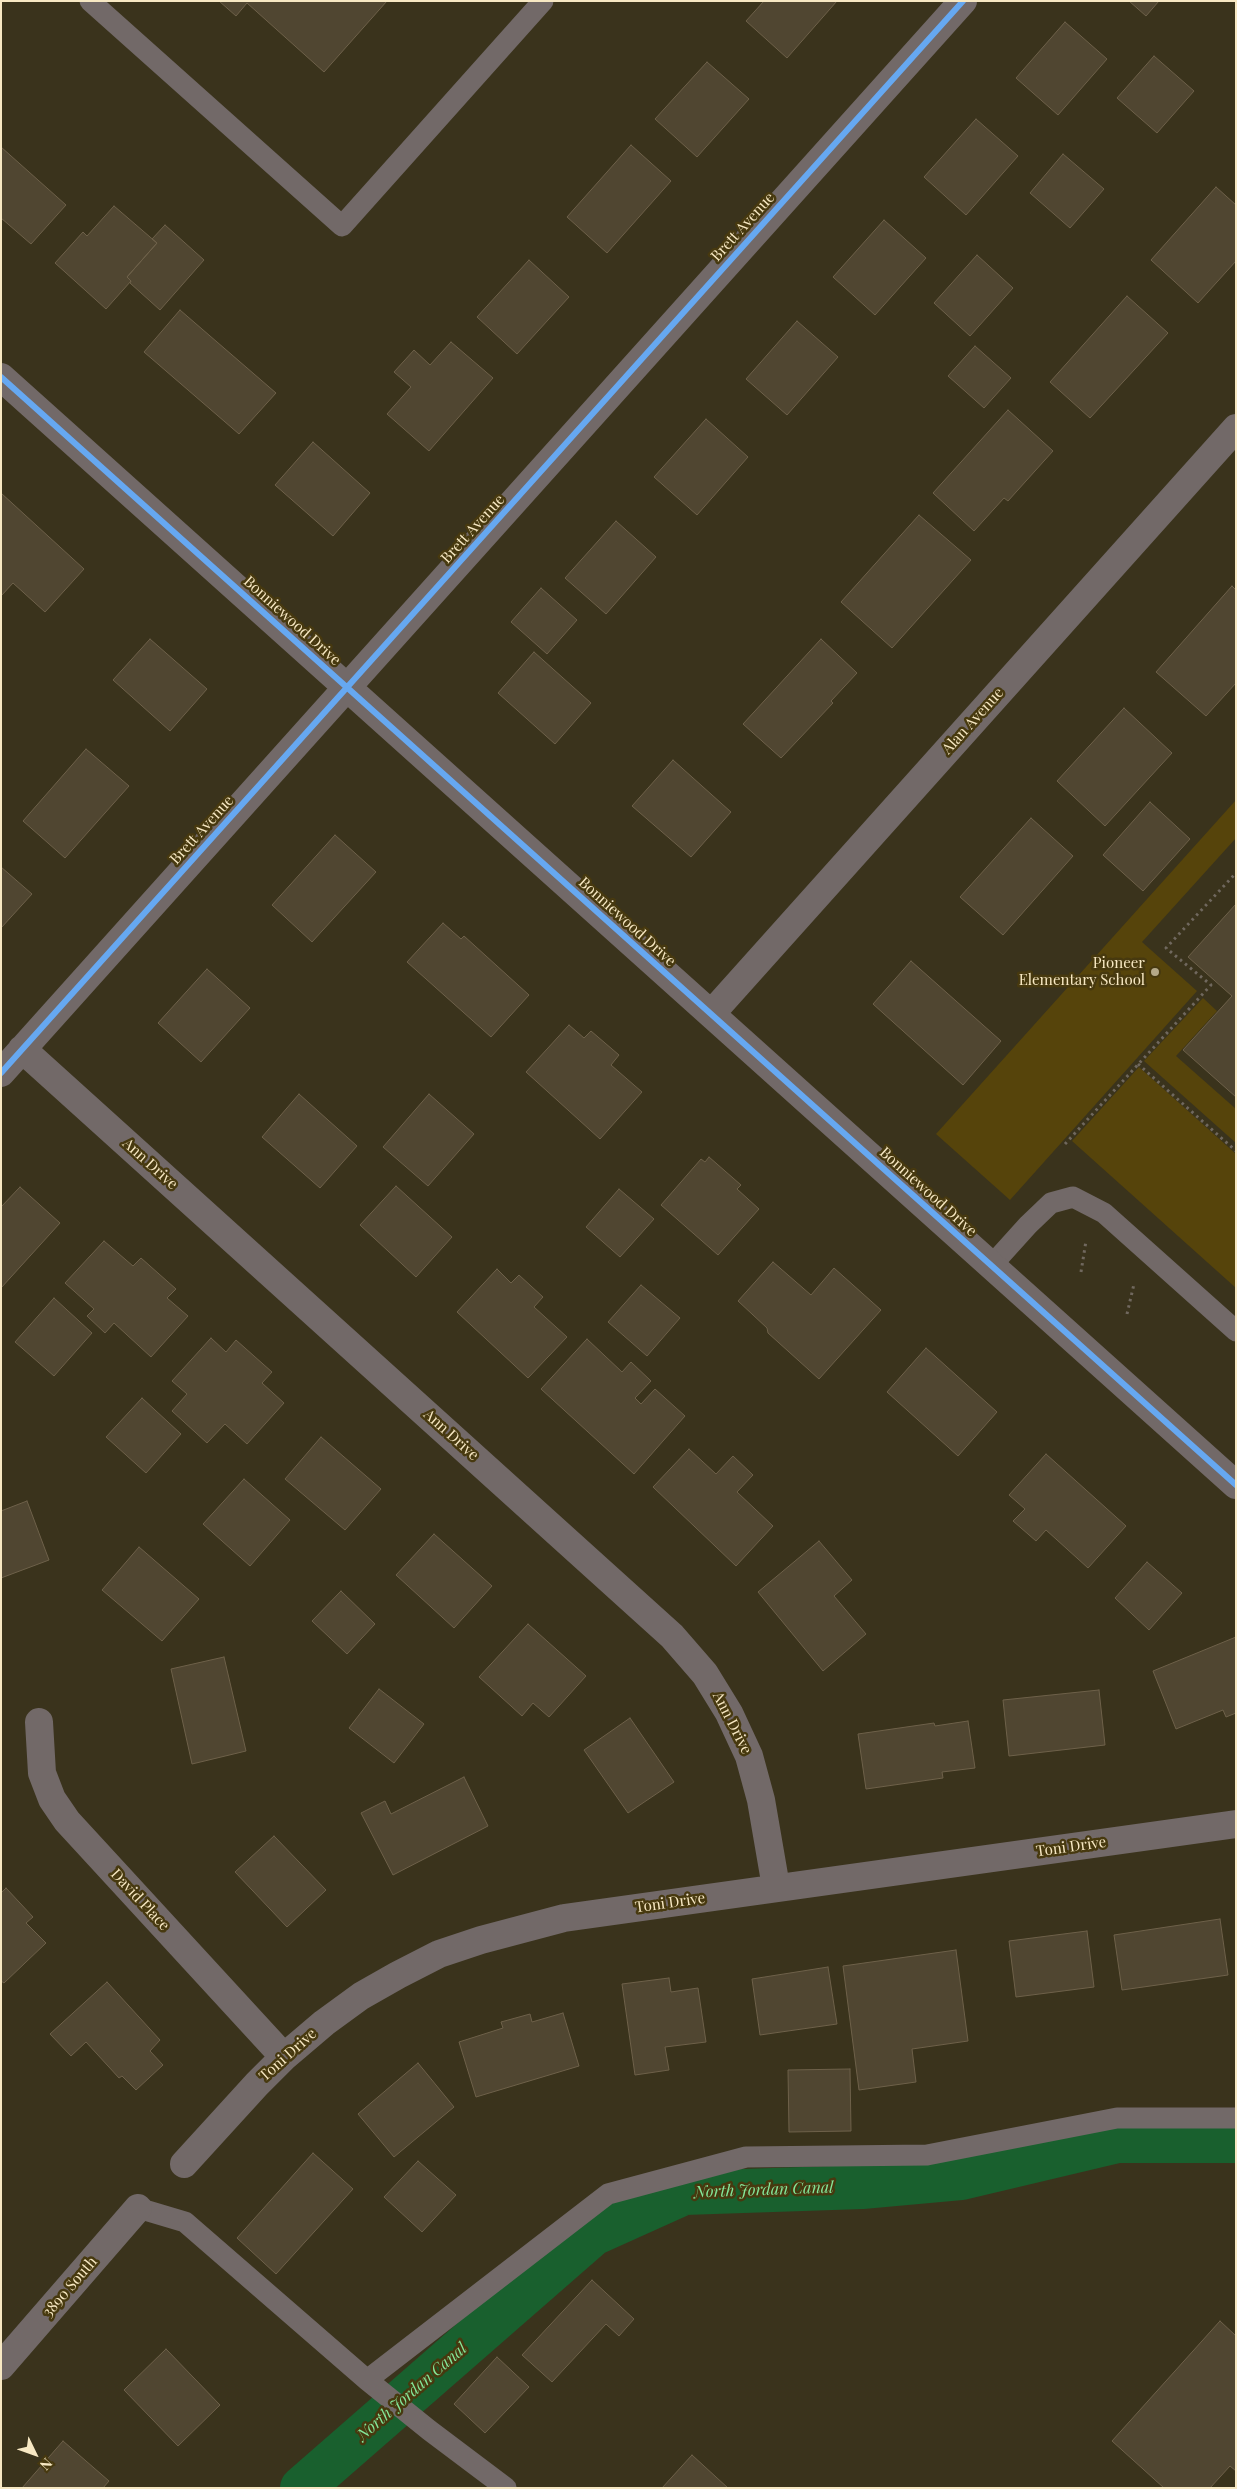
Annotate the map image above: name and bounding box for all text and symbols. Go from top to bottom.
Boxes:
street label: Brett Avenue [707,189,779,265]
street label: Brett Avenue [437,491,509,567]
street label: Bonniewood Drive [240,573,344,669]
street label: Alan Avenue [938,684,1008,758]
street label: Brett Avenue [166,792,238,868]
street label: Bonniewood Drive [575,874,679,970]
place label: Pioneer Elementary School [1019,954,1145,989]
marker: Pioneer Elementary School [1149,966,1161,978]
street label: Ann Drive [119,1135,181,1193]
street label: Bonniewood Drive [876,1144,980,1240]
street label: Ann Drive [420,1406,482,1464]
street label: Ann Drive [709,1689,755,1757]
street label: Toni Drive [1035,1833,1107,1861]
street label: David Place [107,1865,173,1935]
street label: Toni Drive [634,1889,706,1917]
street label: Toni Drive [256,2025,320,2085]
water label: North Jordan Canal [694,2178,834,2202]
street label: 3890 South [39,2253,101,2321]
water label: North Jordan Canal [353,2339,471,2445]
north arrow [10,2429,60,2479]
text: N [36,2454,57,2474]

